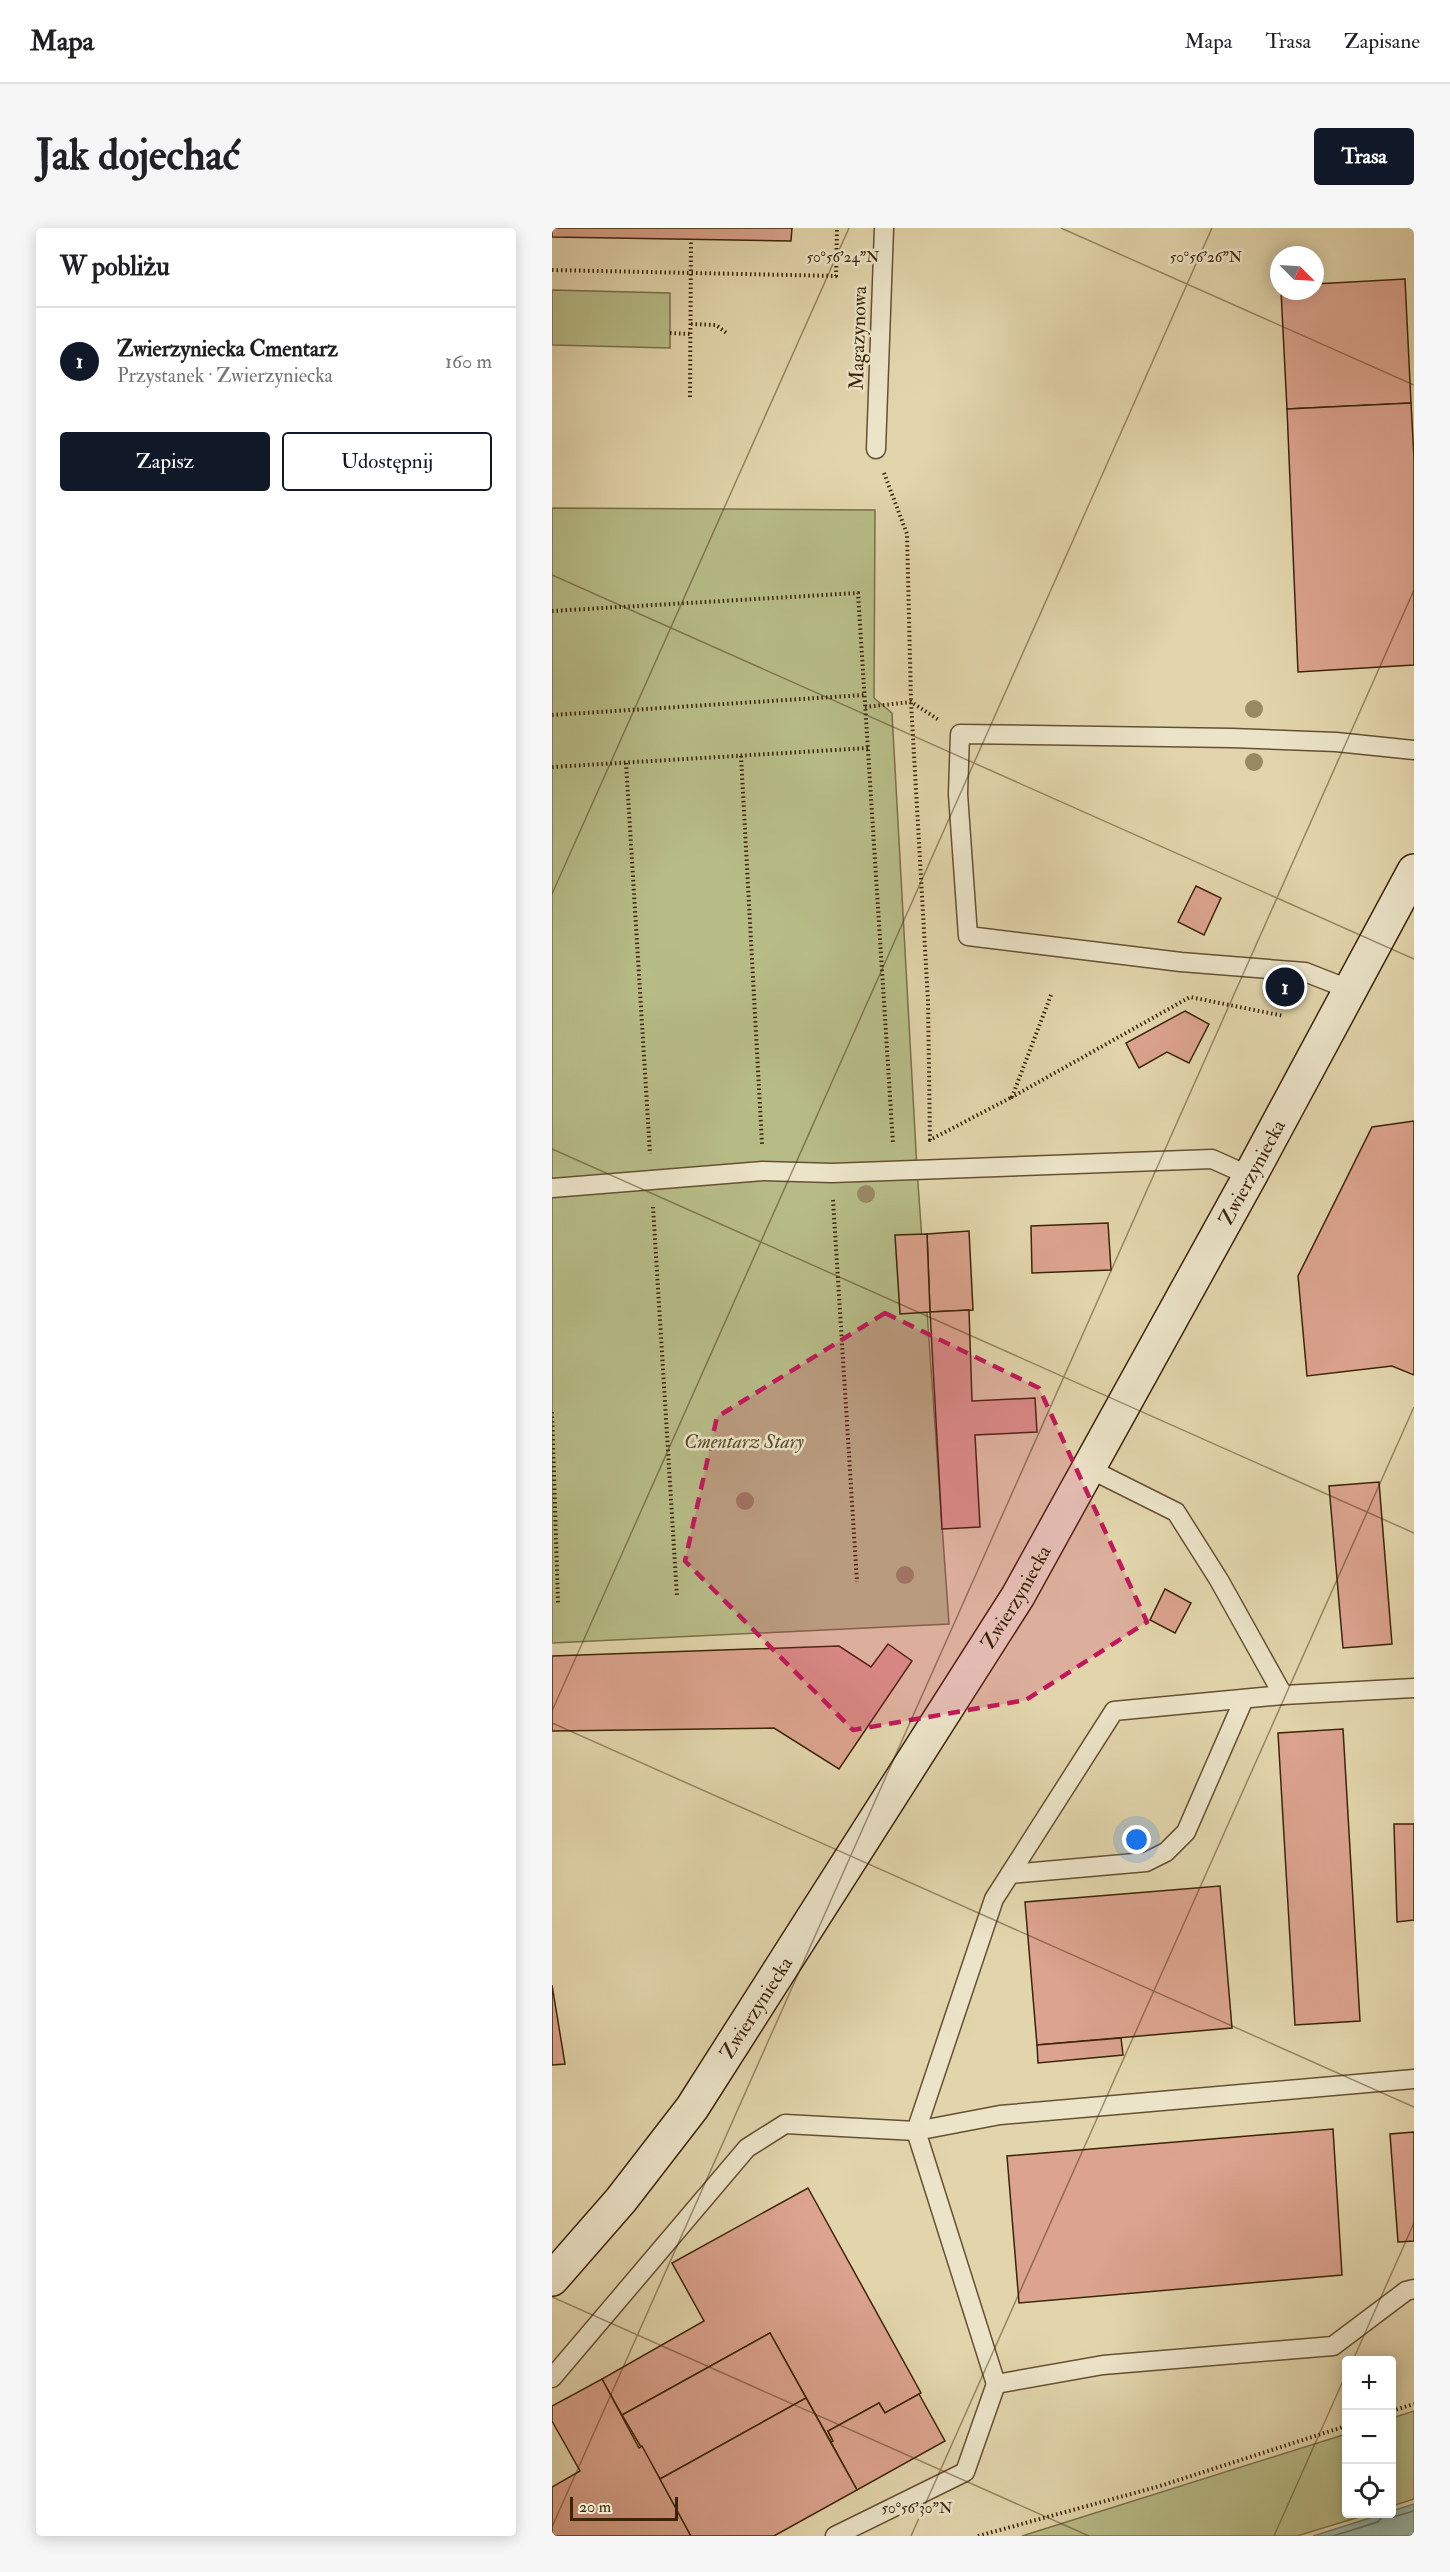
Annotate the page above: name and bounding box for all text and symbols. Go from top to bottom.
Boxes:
text: Mapa [30,24,94,59]
text: Mapa [1184,28,1232,55]
text: Trasa [1265,28,1311,55]
text: Zapisane [1344,28,1420,55]
button: Trasa [1314,128,1414,185]
text: Jak dojechać [36,130,240,182]
north arrow [1270,246,1324,300]
text: 50°56'24"N [806,248,880,267]
text: 50°56'26"N [1170,248,1243,267]
text: W pobliżu [60,251,170,283]
street label: Magazynowa [844,285,872,391]
text: Zwierzyniecka Cmentarz [117,335,338,363]
text: 1 [76,349,83,374]
text: 160 m [445,349,492,374]
text: Przystanek · Zwierzyniecka [117,363,333,388]
button: Zapisz [60,432,270,491]
button: Udostępnij [282,432,492,491]
pin: 1 [1266,964,1304,1010]
street label: Zwierzyniecka [1213,1115,1291,1229]
park label: Cmentarz Stary [684,1429,804,1454]
street label: Zwierzyniecka [975,1540,1056,1654]
your location [1122,1825,1151,1854]
street label: Zwierzyniecka [714,1951,798,2063]
map controls [1342,2356,1396,2518]
button: + [1342,2356,1396,2410]
button: − [1342,2410,1396,2464]
button: locate [1342,2464,1396,2518]
scale bar [570,2494,678,2522]
text: 20 m [579,2497,611,2517]
text: 50°56'30"N [882,2499,953,2518]

